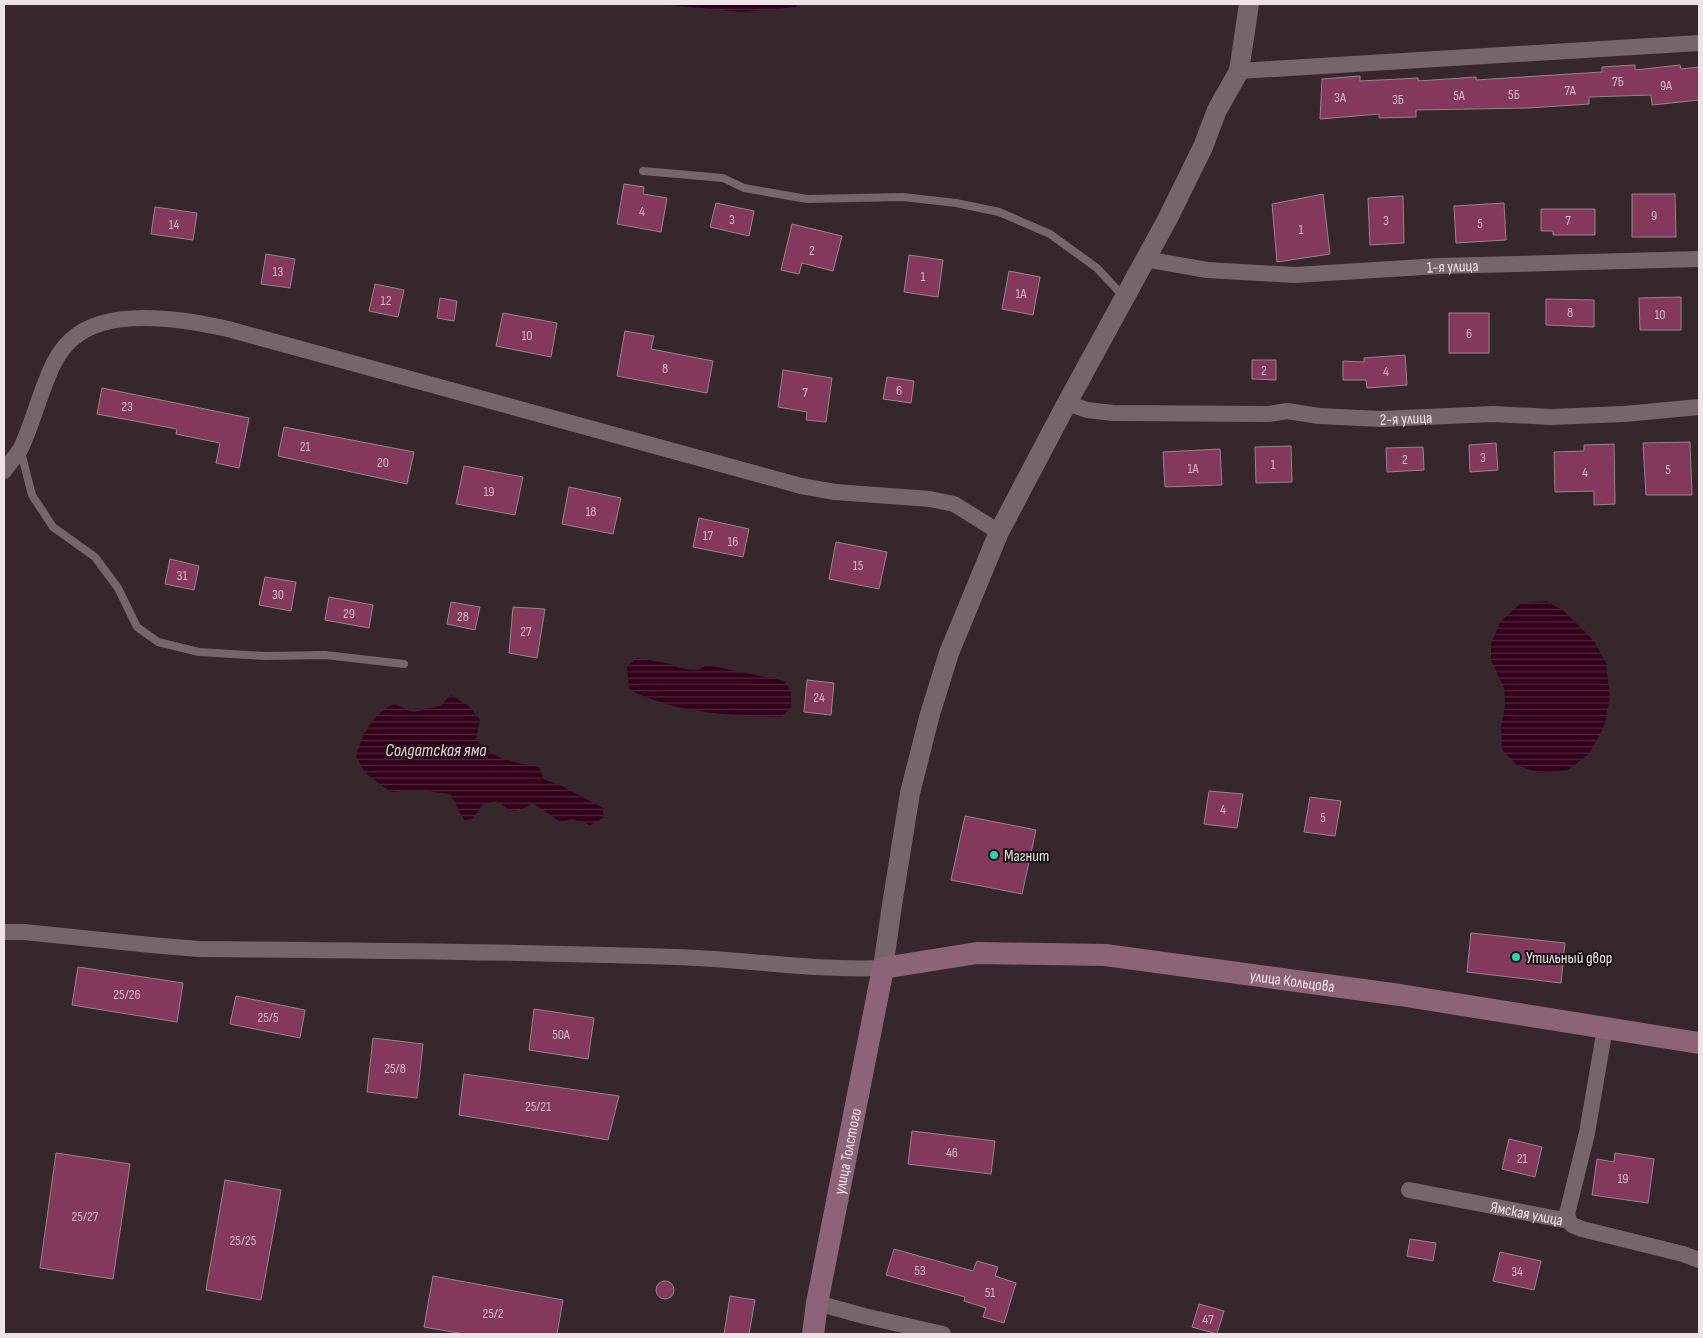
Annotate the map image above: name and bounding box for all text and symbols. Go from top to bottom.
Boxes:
house number: 7Б [1612,73,1624,90]
house number: 9А [1660,77,1673,94]
house number: 7А [1564,82,1577,99]
house number: 5Б [1508,86,1520,103]
house number: 5А [1453,87,1466,104]
house number: 3А [1334,89,1347,106]
house number: 3Б [1392,91,1404,108]
house number: 4 [639,203,645,220]
house number: 9 [1651,207,1657,224]
house number: 3 [729,211,735,228]
house number: 3 [1383,212,1389,229]
house number: 7 [1565,212,1571,229]
house number: 5 [1477,215,1483,232]
house number: 14 [169,216,180,233]
house number: 1 [1299,221,1304,238]
house number: 2 [809,242,815,259]
street label: 1-я улица [1426,257,1479,278]
house number: 13 [273,263,284,280]
house number: 1 [921,268,926,285]
house number: 1А [1015,285,1028,302]
house number: 12 [381,292,392,309]
house number: 8 [1567,304,1573,321]
house number: 10 [1654,306,1666,323]
house number: 6 [1466,325,1472,342]
house number: 10 [521,327,533,344]
house number: 8 [662,360,668,377]
house number: 2 [1261,362,1267,379]
house number: 4 [1383,363,1389,380]
house number: 6 [896,382,902,399]
house number: 7 [802,384,808,401]
house number: 23 [121,398,133,415]
street label: 2-я улица [1379,409,1433,430]
house number: 21 [300,438,310,455]
house number: 3 [1480,449,1486,466]
house number: 2 [1402,451,1408,468]
house number: 20 [377,454,389,471]
house number: 1 [1271,456,1276,473]
house number: 1А [1187,460,1200,477]
house number: 5 [1665,461,1671,478]
house number: 4 [1582,464,1588,481]
house number: 19 [483,483,495,500]
house number: 18 [585,503,597,520]
house number: 17 [703,527,714,544]
house number: 16 [727,533,739,550]
house number: 15 [853,557,864,574]
house number: 31 [177,567,187,584]
house number: 30 [272,586,284,603]
house number: 29 [343,605,355,622]
house number: 28 [457,608,469,625]
house number: 27 [520,623,532,640]
house number: 24 [813,689,825,706]
water label: Солдатская яма [385,740,487,761]
house number: 4 [1220,801,1226,818]
house number: 5 [1320,809,1326,826]
place label: Магнит [1004,847,1049,866]
marker: Магнит [988,849,1000,861]
place label: Утильный двор [1526,949,1612,968]
marker: Утильный двор [1510,951,1522,963]
street label: улица Кольцова [1249,967,1336,997]
house number: 25/26 [113,986,141,1003]
house number: 25/5 [257,1009,279,1026]
house number: 50А [552,1026,571,1043]
house number: 25/8 [384,1060,406,1077]
house number: 25/21 [525,1098,551,1115]
street label: улица Толстого [831,1107,866,1196]
house number: 46 [946,1144,958,1161]
house number: 21 [1517,1150,1527,1167]
house number: 19 [1617,1170,1629,1187]
street label: Ямская улица [1488,1198,1565,1231]
house number: 25/27 [72,1208,99,1225]
house number: 25/25 [230,1232,257,1249]
house number: 53 [914,1262,926,1279]
house number: 34 [1511,1263,1523,1280]
house number: 51 [985,1284,995,1301]
house number: 25/2 [482,1305,504,1322]
house number: 47 [1202,1311,1214,1328]

